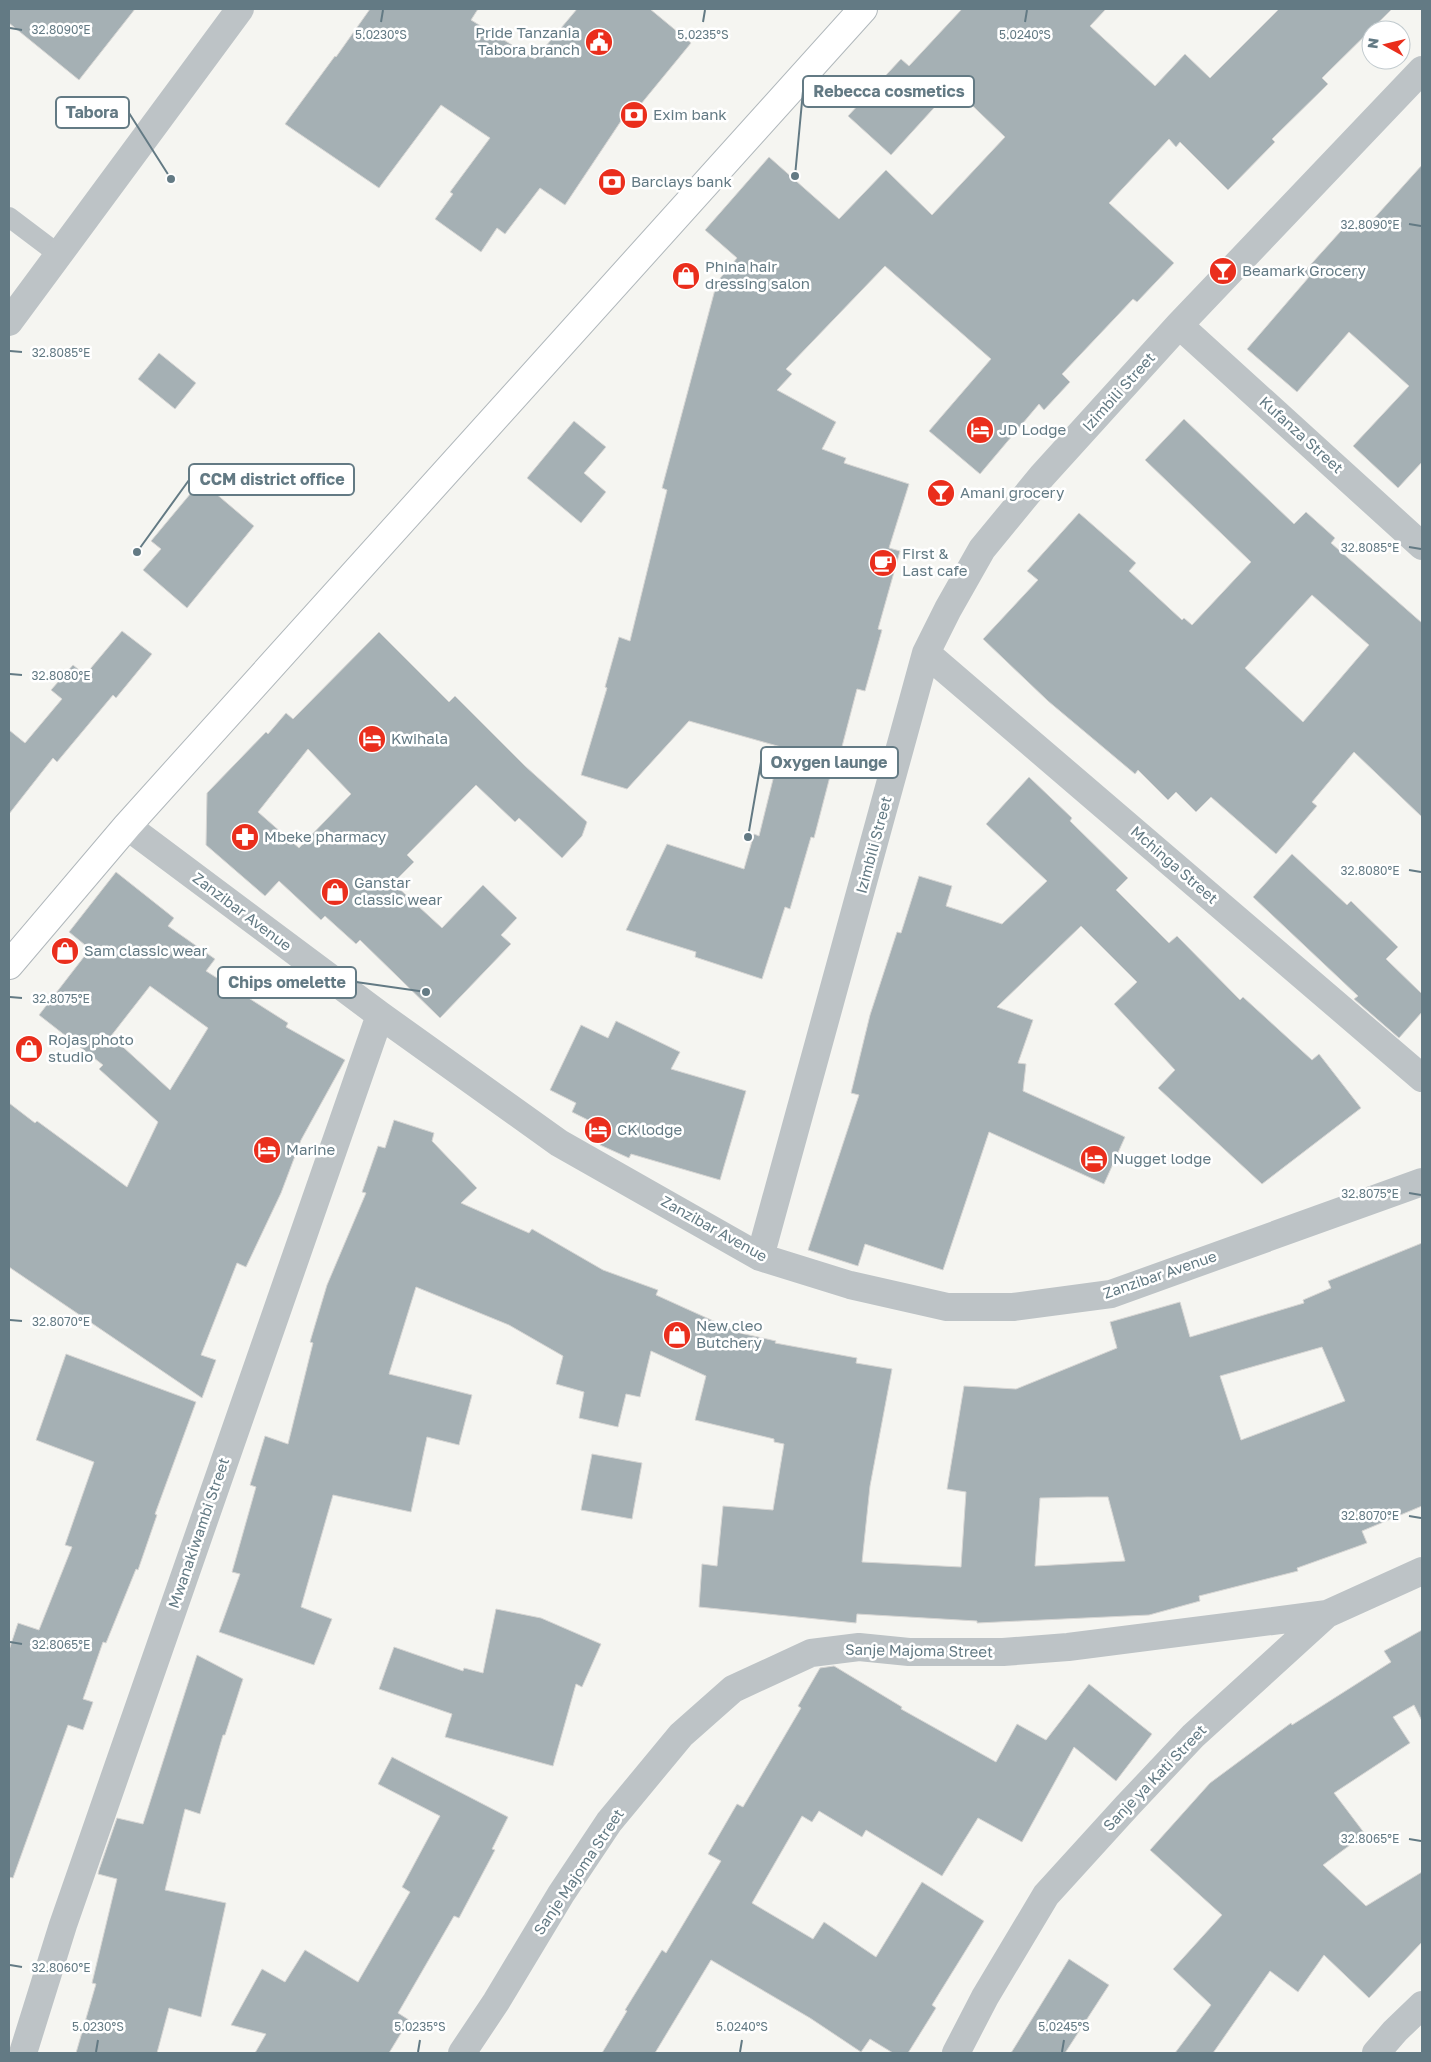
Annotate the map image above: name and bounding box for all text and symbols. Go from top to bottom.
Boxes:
north arrow [1361,20,1411,70]
text: 32.8090°E [31,22,91,37]
place label: Pride Tanzania Tabora branch [475,23,580,58]
text: 5.0230°S [355,27,407,42]
public building icon: Pride Tanzania Tabora branch [584,27,614,57]
text: 5.0235°S [677,27,729,42]
text: 5.0240°S [999,27,1051,42]
text: N [1363,37,1382,50]
callout: Rebecca cosmetics [803,76,974,107]
text: Rebecca cosmetics [813,81,965,101]
callout: Tabora [56,97,129,128]
bank icon: Exim bank [619,100,649,130]
text: Tabora [65,102,119,122]
place label: Exim bank [653,105,727,123]
bank icon: Barclays bank [597,167,627,197]
place label: Barclays bank [631,172,732,190]
text: 32.8090°E [1340,217,1400,232]
bar icon: Beamark Grocery [1208,256,1238,286]
place label: Phina hair dressing salon [705,257,810,292]
shop icon: Phina hair dressing salon [671,261,701,291]
place label: Beamark Grocery [1242,261,1367,279]
text: 32.8085°E [32,345,90,360]
street label: Izimbili Street [1078,348,1158,434]
street label: Kufanza Street [1256,392,1347,477]
hotel icon: JD Lodge [965,415,995,445]
place label: JD Lodge [999,420,1066,438]
callout: CCM district office [189,464,354,495]
text: CCM district office [199,469,345,489]
bar icon: Amani grocery [926,478,956,508]
place label: Amani grocery [960,483,1065,501]
text: 32.8085°E [1341,540,1399,555]
place label: First & Last cafe [902,544,968,579]
cafe icon: First & Last cafe [868,548,898,578]
text: 32.8080°E [31,668,91,683]
hotel icon: Kwihala [357,724,387,754]
place label: Kwihala [391,729,448,747]
callout: Oxygen launge [761,747,898,778]
text: Oxygen launge [771,752,887,772]
street label: Izimbili Street [851,794,895,895]
pharmacy icon: Mbeke pharmacy [230,822,260,852]
street label: Mchinga Street [1127,822,1222,907]
place label: Mbeke pharmacy [264,827,387,845]
text: 32.8080°E [1340,863,1400,878]
street label: Zanzibar Avenue [190,868,296,954]
place label: Ganstar classic wear [354,873,442,908]
shop icon: Ganstar classic wear [320,877,350,907]
shop icon: Sam classic wear [50,936,80,966]
place label: Sam classic wear [84,941,208,959]
callout: Chips omelette [218,967,356,998]
text: Chips omelette [228,972,346,992]
text: 32.8075°E [32,991,90,1006]
place label: Rojas photo studio [48,1030,134,1065]
shop icon: Rojas photo studio [14,1034,44,1064]
hotel icon: CK lodge [583,1115,613,1145]
place label: CK lodge [617,1120,682,1138]
hotel icon: Marine [252,1135,282,1165]
place label: Marine [286,1140,335,1158]
hotel icon: Nugget lodge [1079,1144,1109,1174]
place label: Nugget lodge [1113,1149,1211,1167]
text: 32.8075°E [1341,1186,1399,1201]
street label: Zanzibar Avenue [658,1191,771,1265]
street label: Zanzibar Avenue [1101,1246,1219,1302]
text: 32.8070°E [32,1314,90,1329]
place label: New cleo Butchery [696,1316,763,1351]
shop icon: New cleo Butchery [662,1320,692,1350]
street label: Mwanakiwambi Street [164,1455,232,1610]
text: 32.8070°E [1341,1508,1399,1523]
text: 32.8065°E [32,1637,90,1652]
street label: Sanje Majoma Street [845,1640,993,1660]
street label: Sanje ya Kati Street [1099,1720,1210,1834]
street label: Sanje Majoma Street [529,1805,627,1938]
text: 32.8065°E [1341,1831,1399,1846]
text: 32.8060°E [31,1960,91,1975]
text: 5.0230°S [72,2019,124,2034]
text: 5.0235°S [394,2019,446,2034]
text: 5.0240°S [716,2019,768,2034]
text: 5.0245°S [1038,2019,1090,2034]

